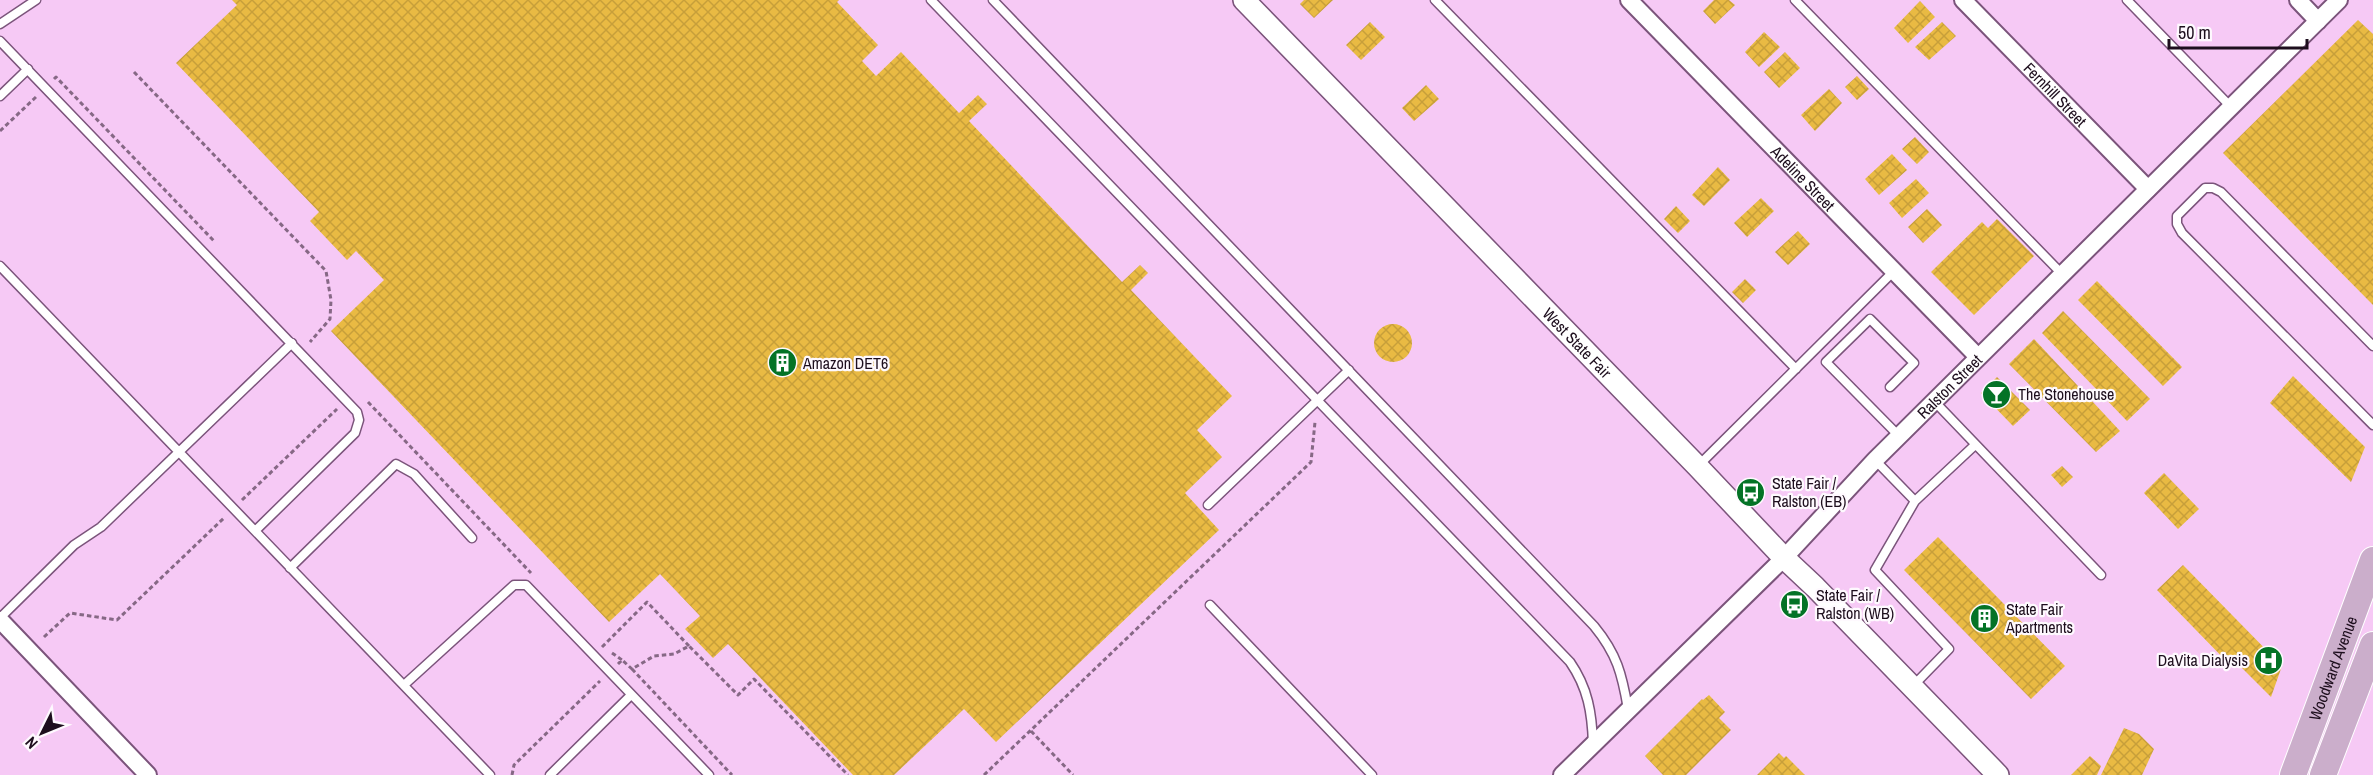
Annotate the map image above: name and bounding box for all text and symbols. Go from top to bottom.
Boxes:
scale bar [2169,12,2307,50]
text: 50 m [2178,20,2211,45]
street label: Fernhill Street [2019,57,2092,132]
street label: Adeline Street [1765,140,1840,216]
street label: West State Fair [1538,303,1617,383]
building icon: Amazon DET6 [766,347,798,379]
street label: Ralston Street [1912,349,1987,423]
place label: Amazon DET6 [802,352,888,374]
bar icon: The Stonehouse [1981,378,2013,410]
place label: The Stonehouse [2018,383,2114,405]
place label: State Fair / Ralston (EB) [1772,472,1846,512]
bus stop icon: State Fair / Ralston (EB) [1735,476,1767,508]
place label: State Fair / Ralston (WB) [1816,584,1894,624]
bus stop icon: State Fair / Ralston (WB) [1779,588,1811,620]
place label: State Fair Apartments [2005,598,2073,638]
building icon: State Fair Apartments [1969,602,2001,634]
street label: Woodward Avenue [2303,613,2362,723]
hospital icon: DaVita Dialysis [2253,644,2285,676]
place label: DaVita Dialysis [2158,649,2248,671]
north arrow [12,703,72,763]
text: N [20,732,42,754]

